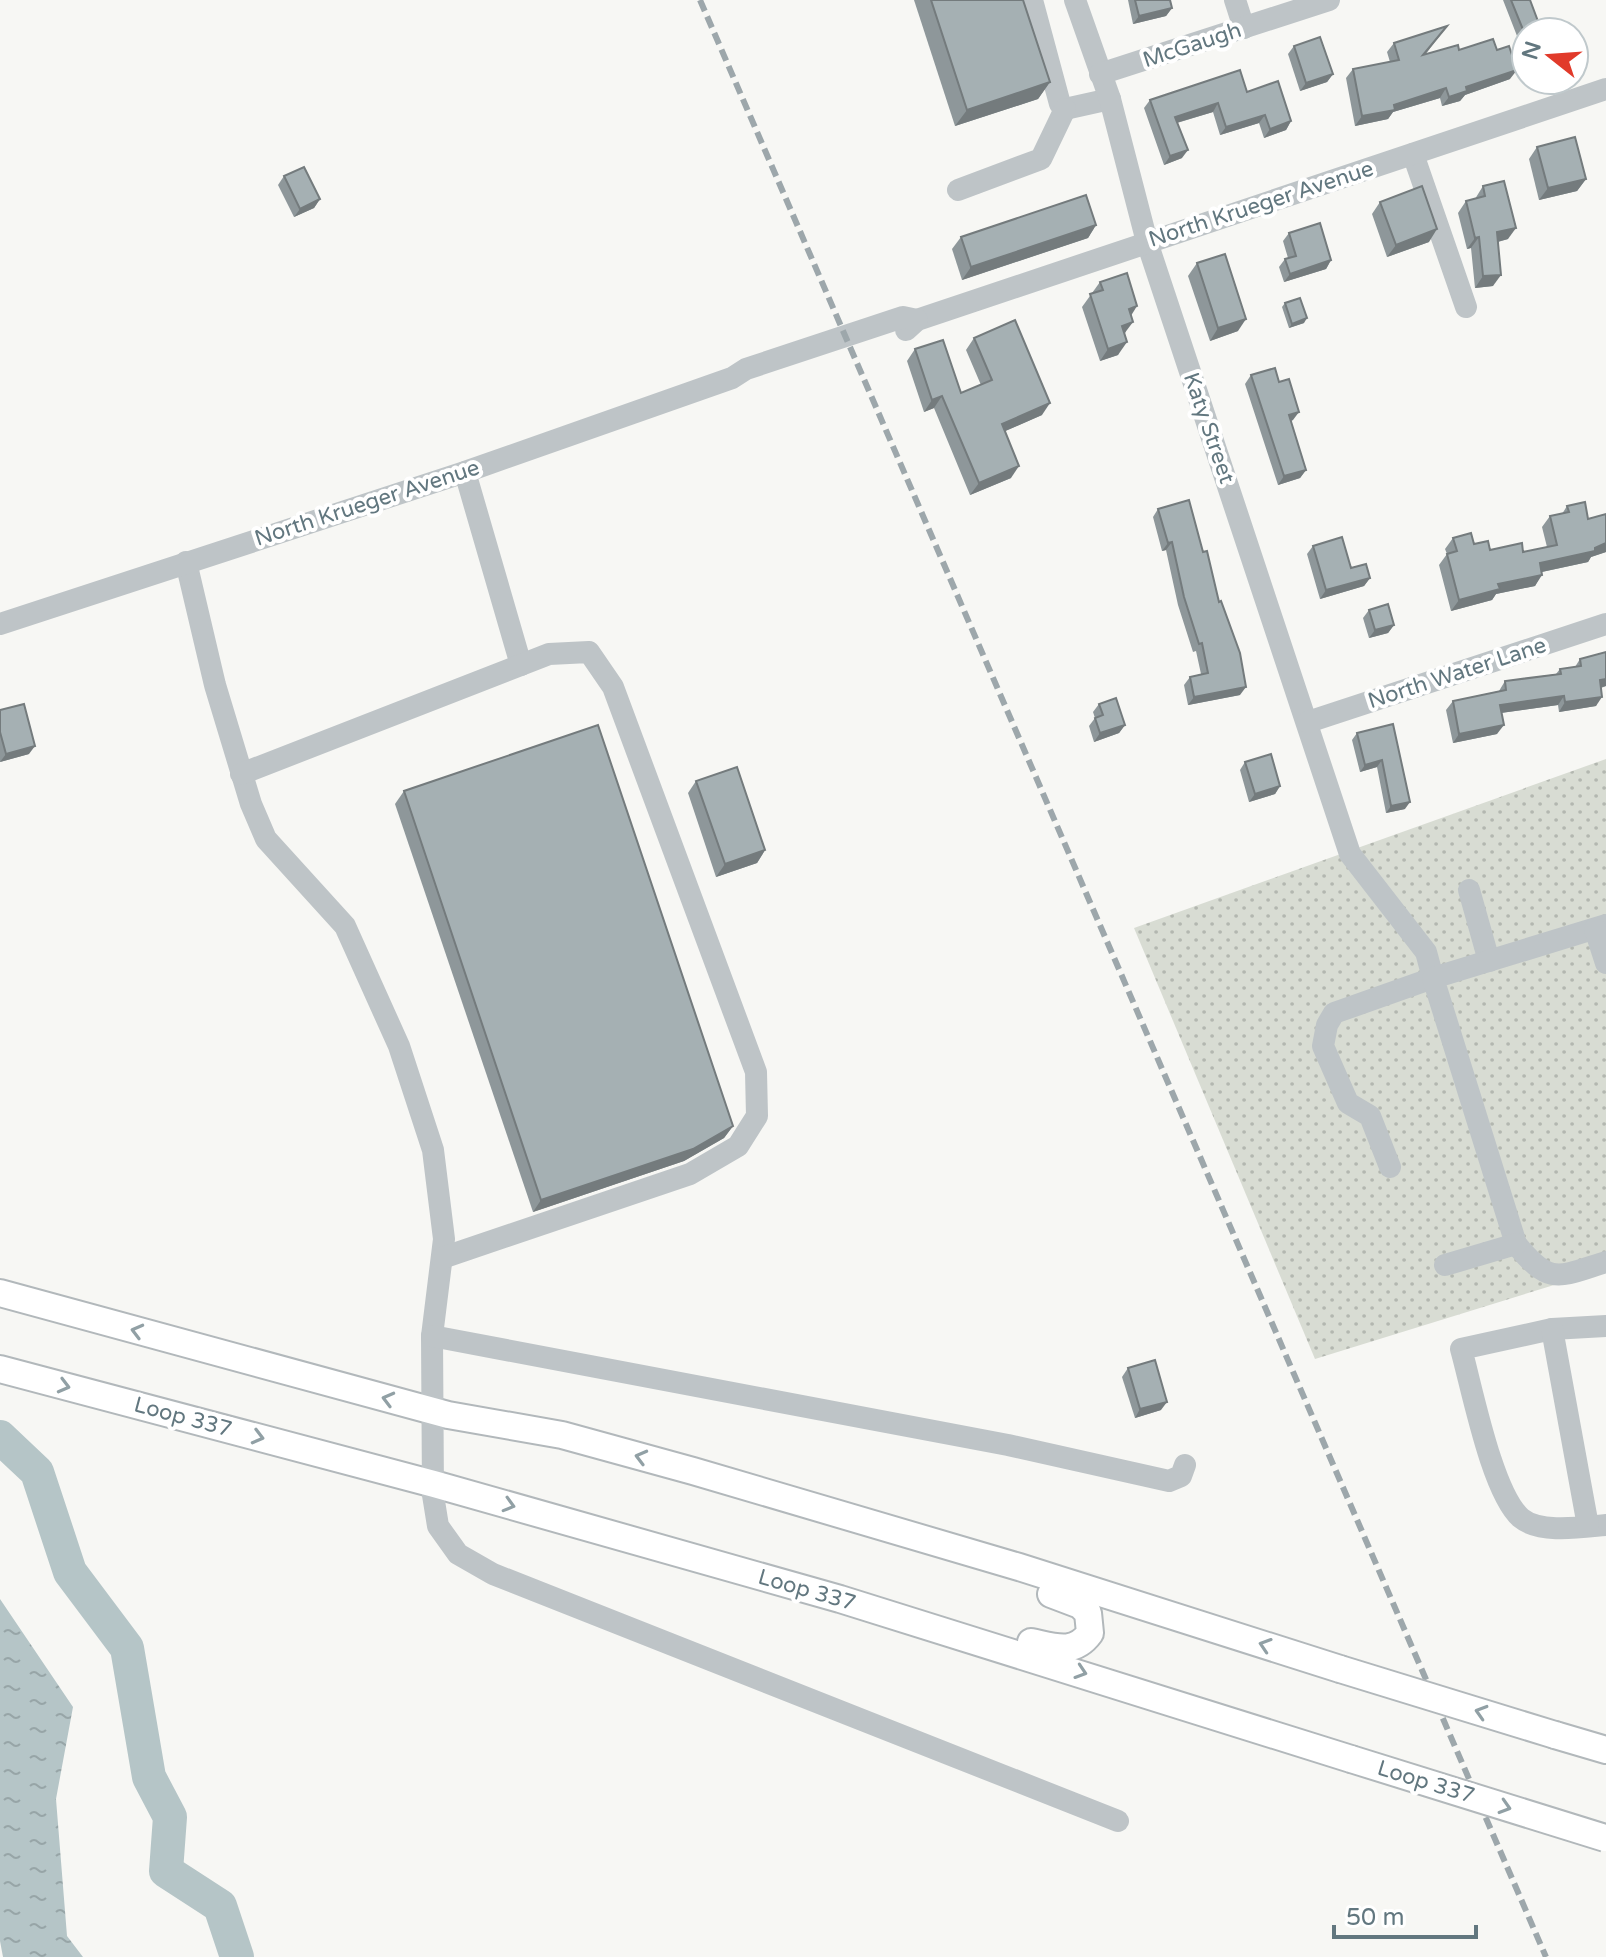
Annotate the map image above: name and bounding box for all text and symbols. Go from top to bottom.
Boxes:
north arrow [1510,16,1590,96]
street label: McGaugh [1139,17,1245,73]
text: N [1517,38,1547,63]
street label: North Krueger Avenue [1145,155,1377,253]
street label: Katy Street [1178,369,1240,487]
street label: North Krueger Avenue [251,454,483,552]
street label: North Water Lane [1365,632,1549,714]
one-way arrow [131,1323,144,1340]
one-way arrow [57,1376,71,1393]
street label: Loop 337 [131,1391,235,1443]
one-way arrow [381,1392,395,1408]
one-way arrow [251,1428,265,1444]
one-way arrow [635,1450,649,1466]
one-way arrow [502,1496,516,1512]
street label: Loop 337 [755,1564,859,1616]
one-way arrow [1259,1638,1273,1654]
one-way arrow [1074,1663,1088,1679]
one-way arrow [1475,1705,1488,1721]
street label: Loop 337 [1374,1755,1478,1809]
one-way arrow [1498,1798,1512,1814]
scale bar [1334,1889,1476,1939]
text: 50 m [1346,1903,1404,1932]

